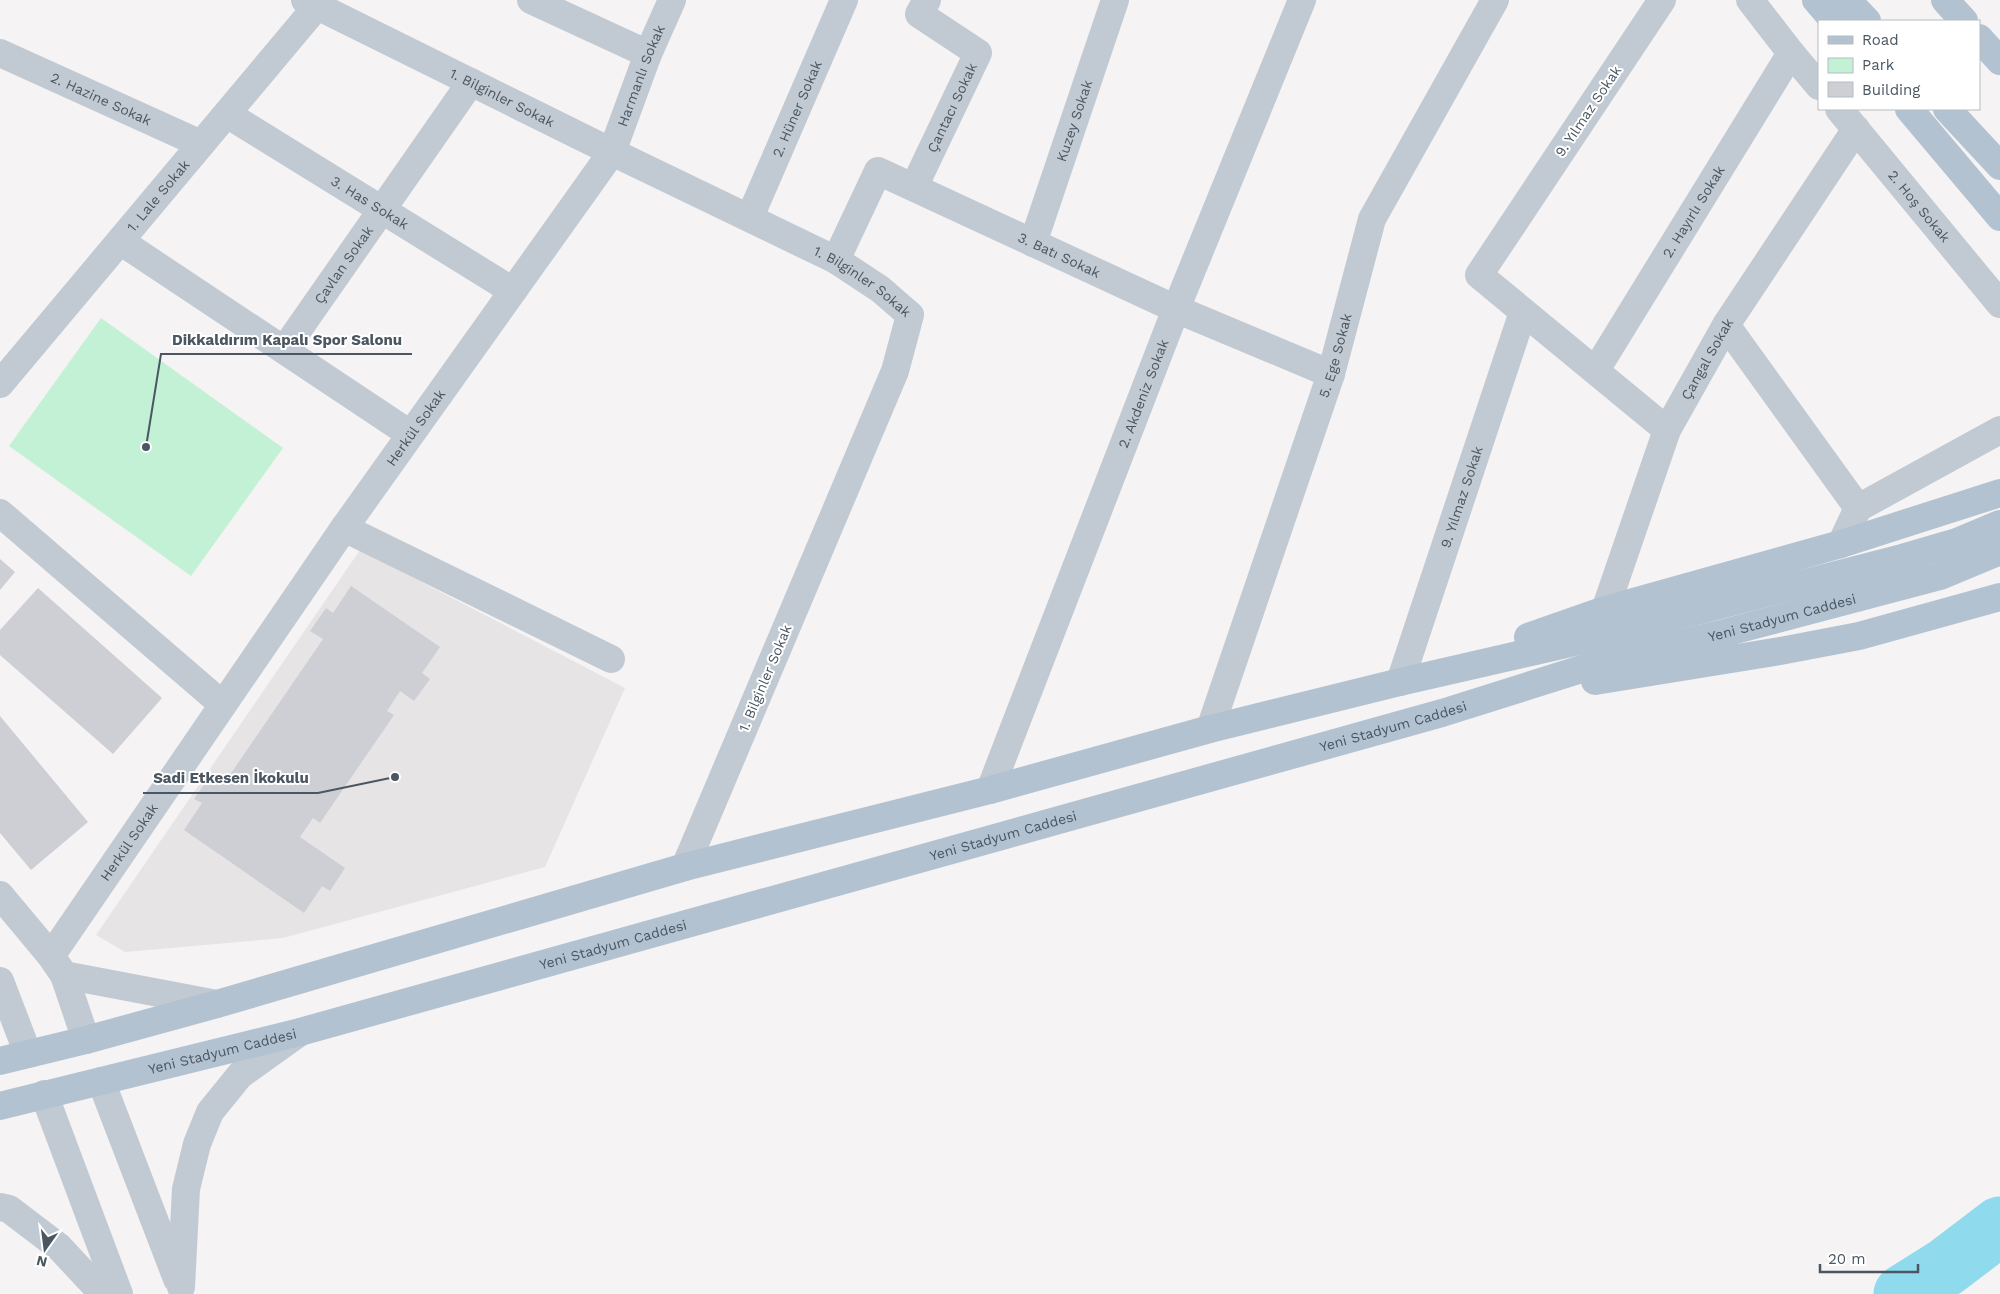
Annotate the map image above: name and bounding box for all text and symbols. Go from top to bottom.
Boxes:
legend [1818,20,1980,110]
street label: Harmanlı Sokak [614,22,668,129]
text: Road [1862,31,1899,49]
text: Park [1862,56,1895,74]
street label: 2. Hüner Sokak [769,58,825,159]
street label: Çantacı Sokak [924,60,980,155]
street label: 9. Yılmaz Sokak [1552,62,1624,159]
street label: 1. Bilginler Sokak [447,65,557,130]
street label: 2. Hazine Sokak [48,69,154,128]
street label: Kuzey Sokak [1053,78,1095,164]
text: Building [1862,81,1920,99]
street label: 1. Lale Sokak [123,156,193,235]
street label: 2. Hayırlı Sokak [1659,163,1728,260]
street label: 2. Hoş Sokak [1885,167,1954,245]
street label: 3. Has Sokak [328,172,412,232]
street label: Çavlan Sokak [311,223,376,307]
street label: 3. Batı Sokak [1015,229,1103,281]
street label: 1. Bilginler Sokak [811,243,914,320]
street label: 5. Ege Sokak [1316,312,1355,400]
street label: Çangal Sokak [1678,315,1736,403]
callout: Dikkaldırım Kapalı Spor Salonu [161,324,412,354]
text: Dikkaldırım Kapalı Spor Salonu [172,331,402,349]
street label: 2. Akdeniz Sokak [1115,337,1172,450]
street label: Herkül Sokak [383,386,448,469]
street label: 9. Yılmaz Sokak [1437,444,1486,550]
street label: Yeni Stadyum Caddesi [1706,591,1858,645]
street label: 1. Bilginler Sokak [735,622,795,734]
street label: Yeni Stadyum Caddesi [1318,698,1469,755]
callout: Sadi Etkesen İkokulu [143,763,318,793]
text: Sadi Etkesen İkokulu [153,769,309,787]
street label: Herkül Sokak [97,800,161,884]
street label: Yeni Stadyum Caddesi [928,807,1079,864]
street label: Yeni Stadyum Caddesi [538,916,688,973]
street label: Yeni Stadyum Caddesi [147,1025,298,1077]
north arrow [20,1224,70,1274]
scale bar [1820,1242,1918,1274]
text: 20 m [1828,1250,1866,1268]
text: N [35,1253,49,1271]

